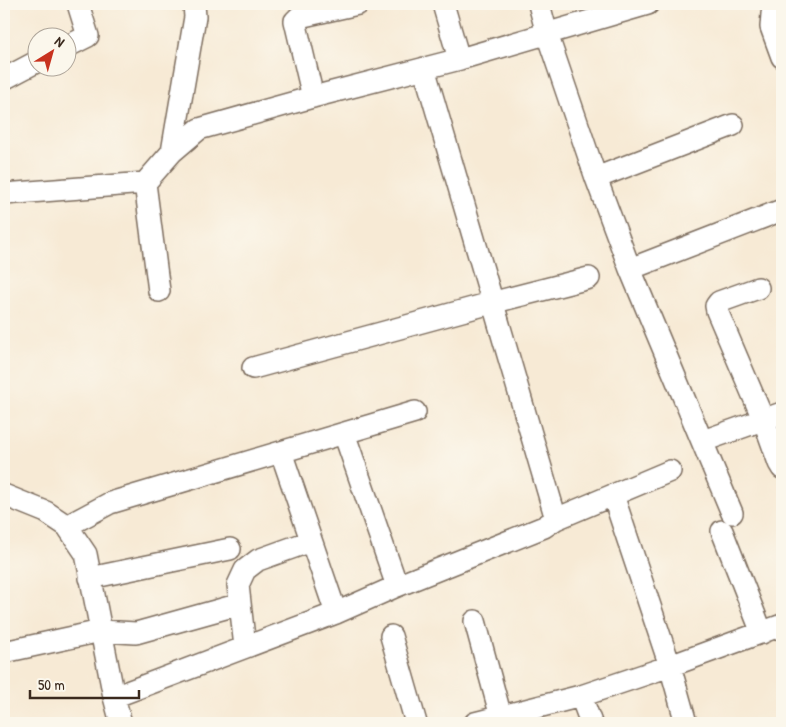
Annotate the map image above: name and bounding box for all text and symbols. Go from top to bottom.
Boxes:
north arrow [28,28,78,78]
text: N [51,31,69,51]
scale bar [30,667,139,699]
text: 50 m [38,674,65,695]

